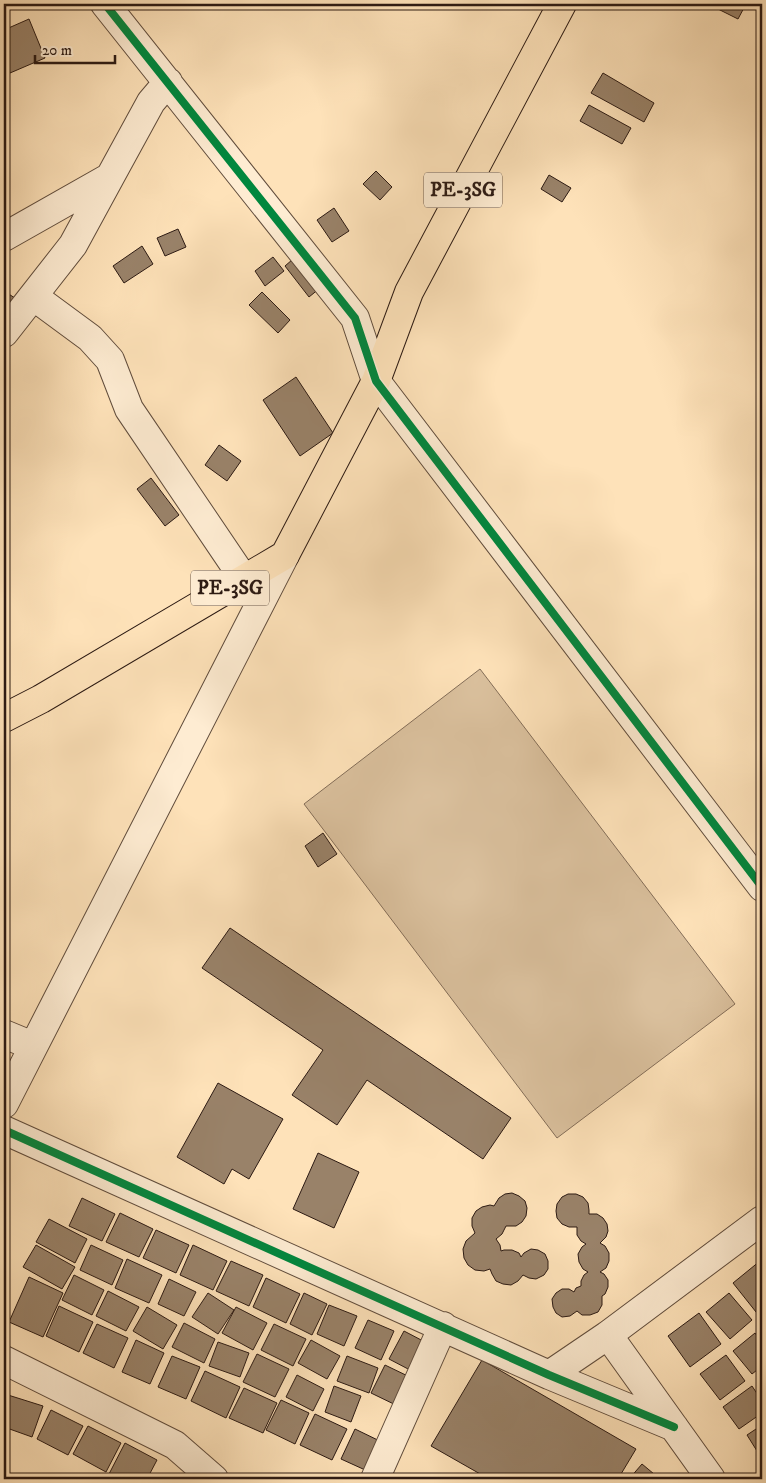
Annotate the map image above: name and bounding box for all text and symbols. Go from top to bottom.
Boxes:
scale bar [35,32,115,64]
text: 20 m [42,41,72,60]
road number: PE-3SG [424,172,502,208]
road number: PE-3SG [191,570,269,606]

